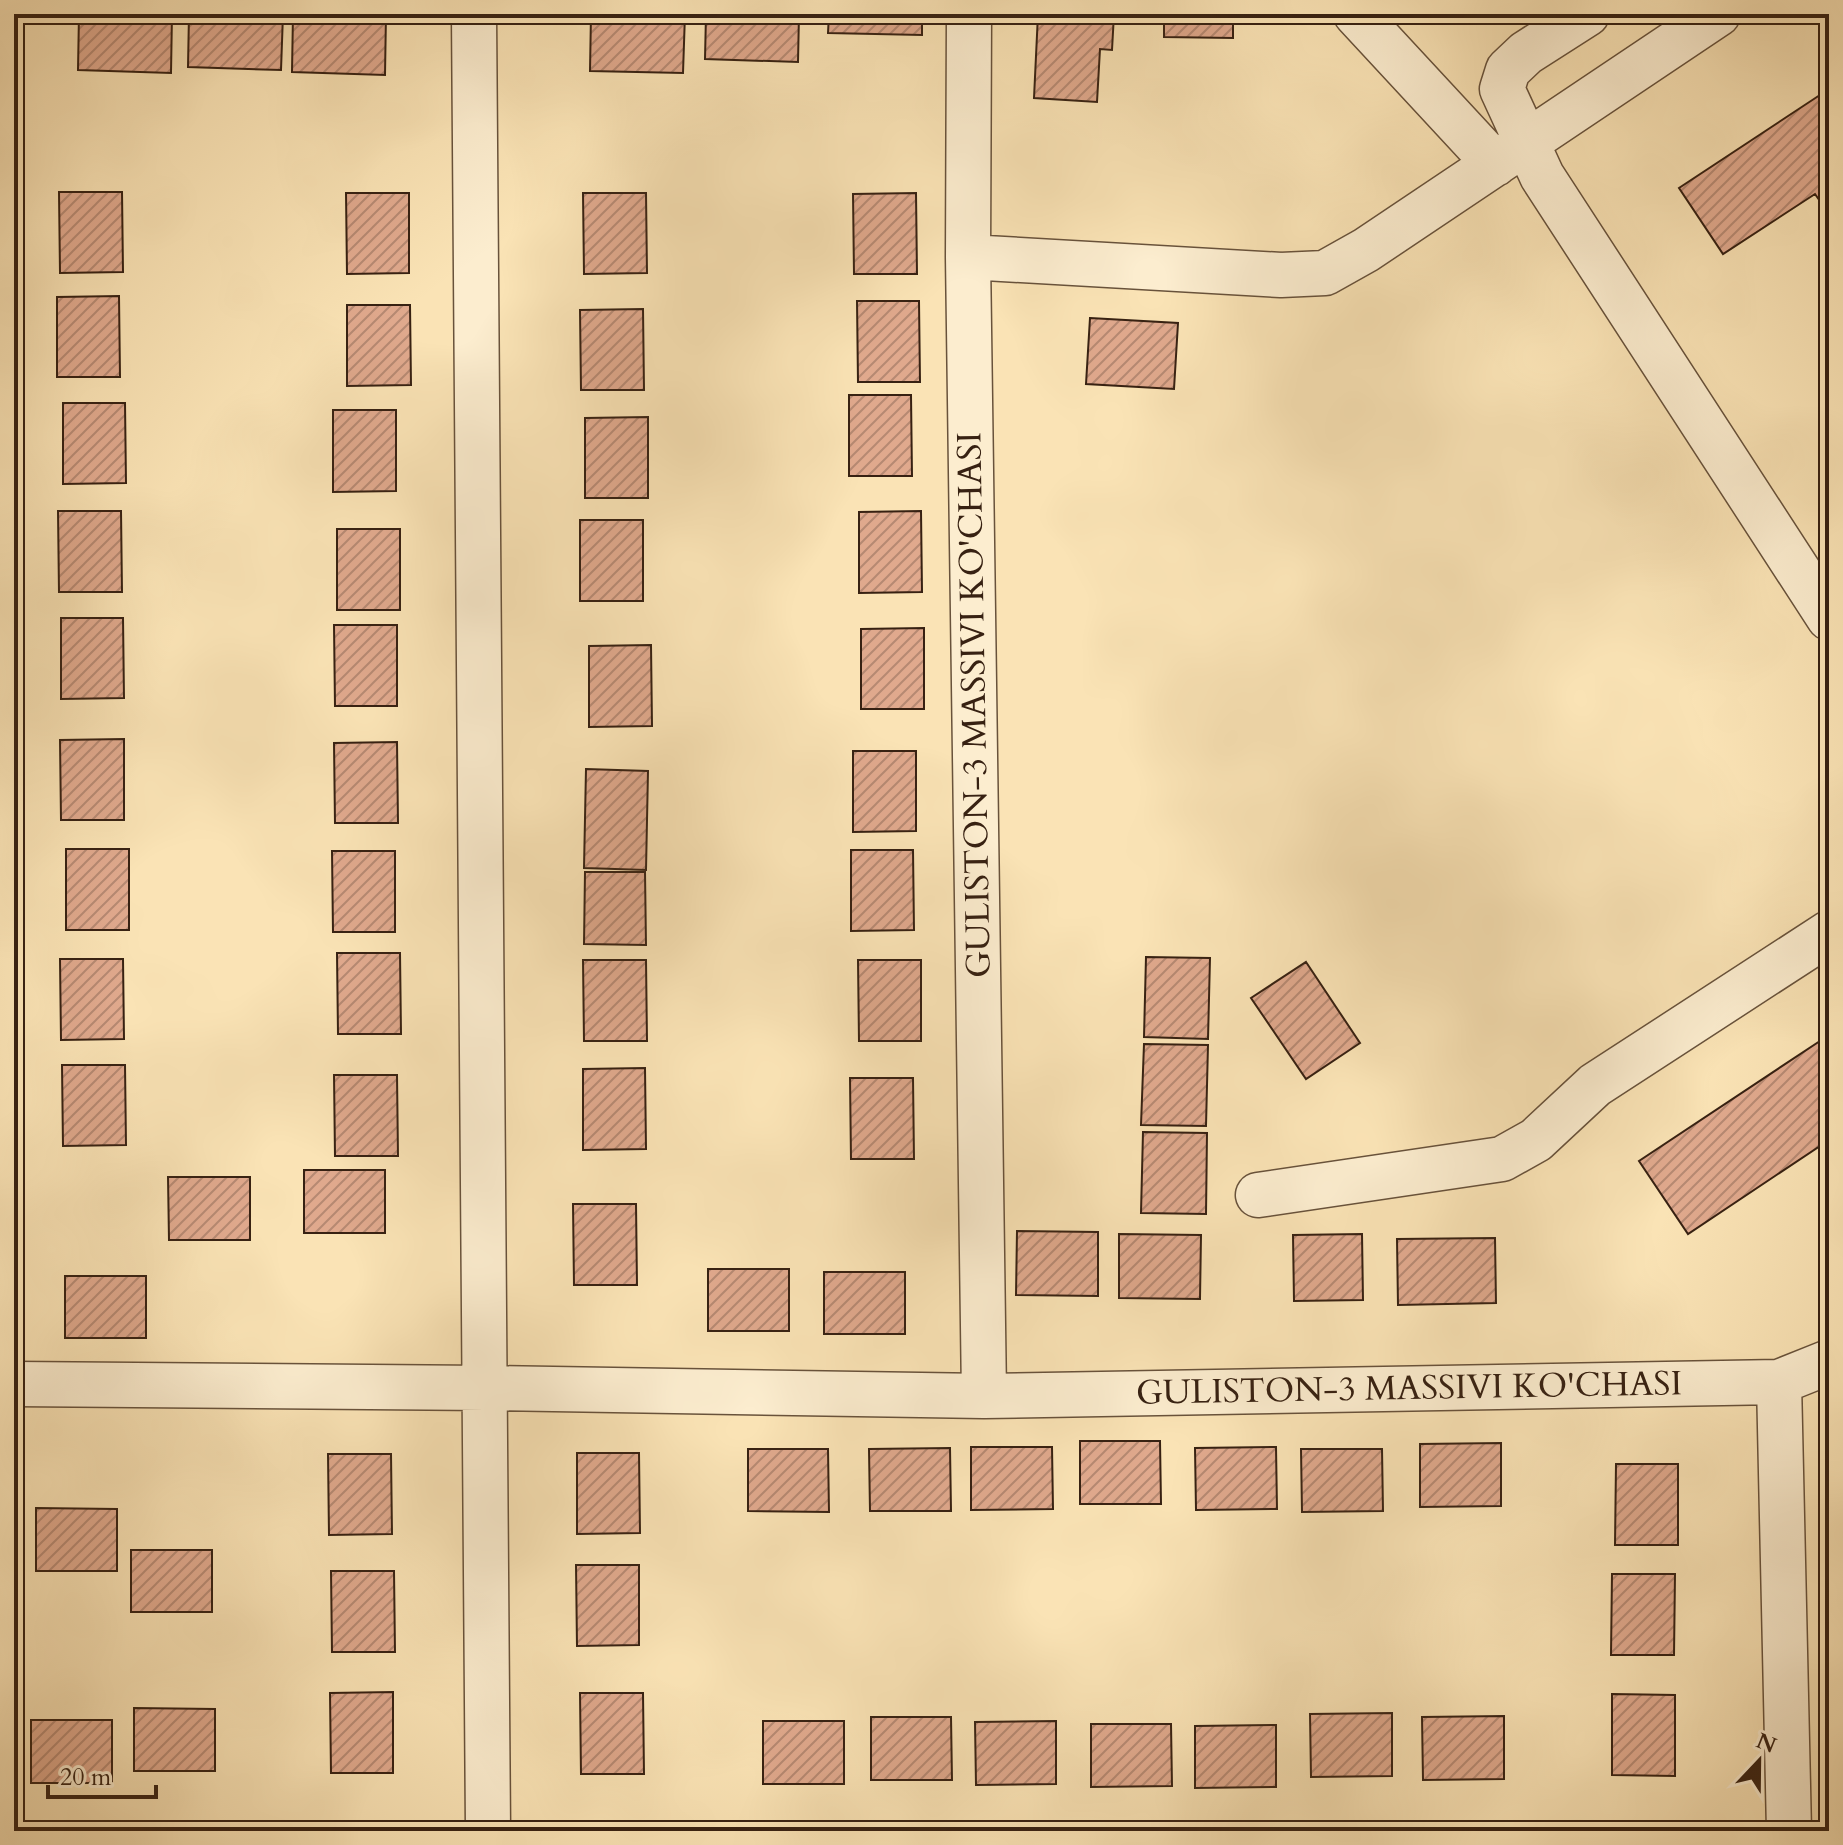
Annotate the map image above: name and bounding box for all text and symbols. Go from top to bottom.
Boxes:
street label: GULISTON-3 MASSIVI KO'CHASI [946,432,1002,978]
street label: GULISTON-3 MASSIVI KO'CHASI [1136,1360,1682,1416]
north arrow [1719,1721,1799,1801]
text: N [1752,1726,1781,1761]
scale bar [48,1749,156,1799]
text: 20 m [60,1761,112,1794]

